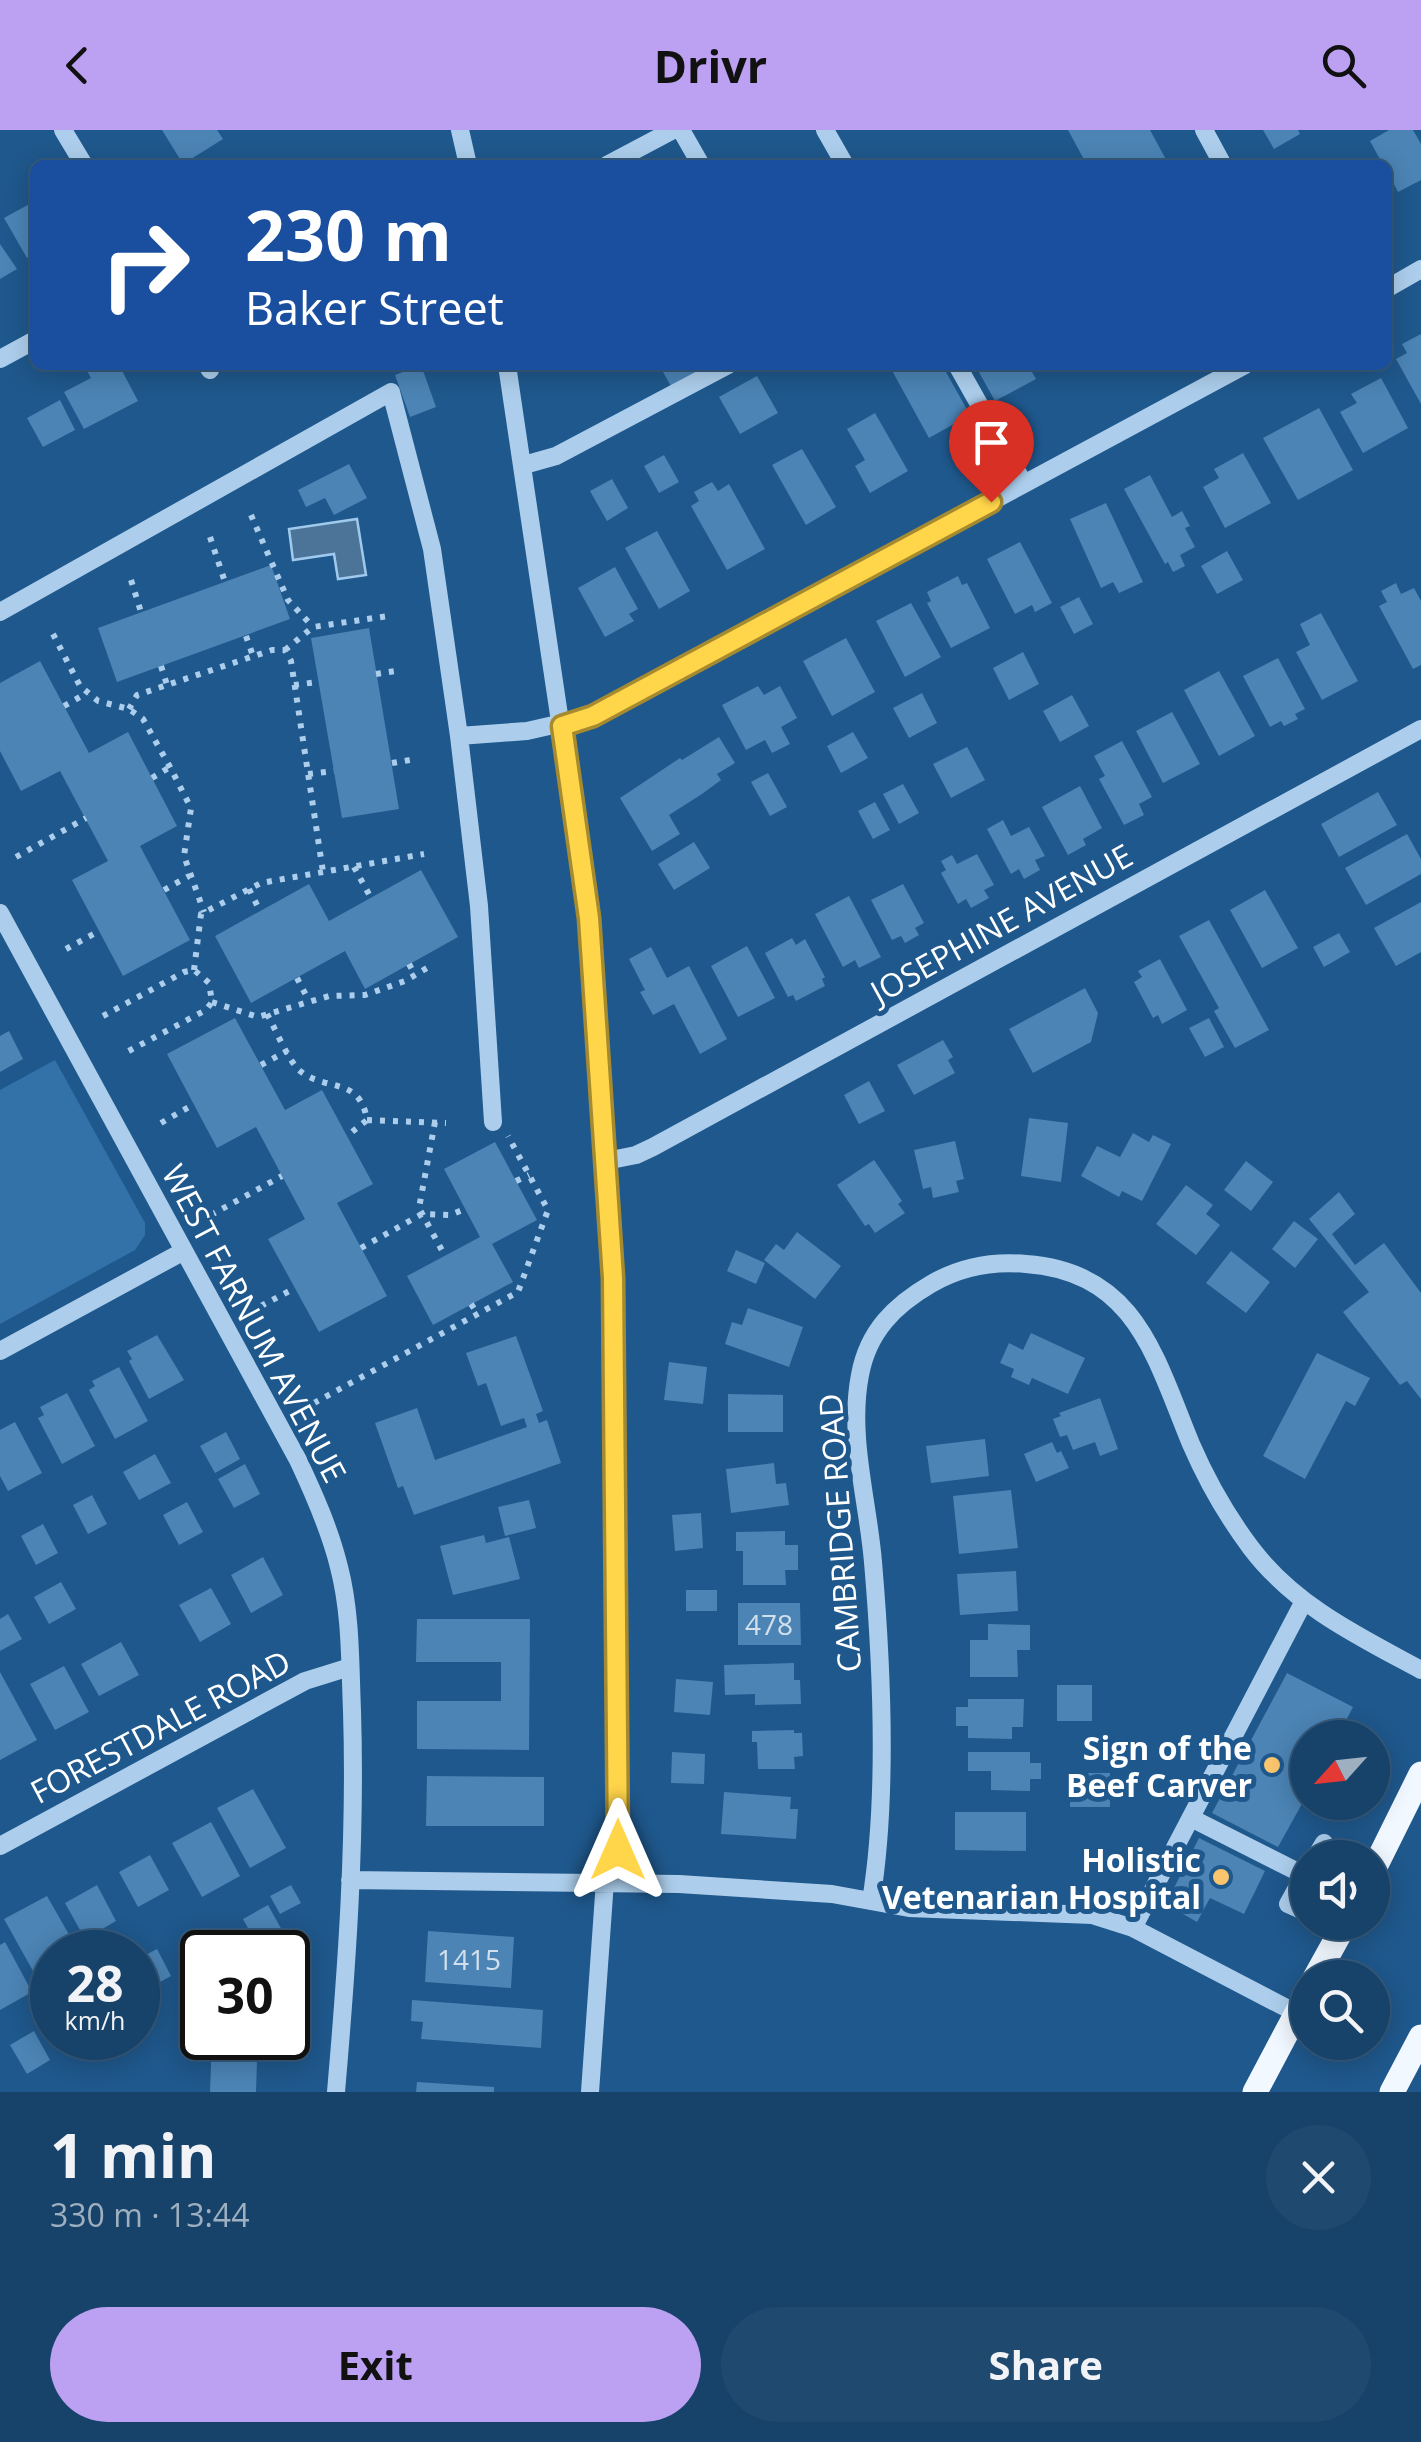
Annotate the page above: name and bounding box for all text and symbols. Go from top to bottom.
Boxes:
text: Drivr [654,35,767,96]
icon: back [50,38,105,93]
icon: search [1316,38,1371,93]
text: 230 m [245,186,452,282]
icon: right [80,200,210,330]
text: Baker Street [245,277,504,338]
pin [949,400,1034,503]
icon: arrive [964,415,1019,470]
street label: JOSEPHINE AVENUE [860,833,1140,1014]
street label: WEST FARNUM AVENUE [153,1157,357,1489]
street label: CAMBRIDGE ROAD [808,1392,870,1674]
house number: 478 [745,1605,793,1643]
street label: FORESTDALE ROAD [23,1639,297,1813]
north arrow [1290,1720,1390,1820]
map controls [1290,1720,1390,2060]
place label: Sign of the Beef Carver [1066,1726,1252,1806]
marker: Sign of the Beef Carver [1261,1754,1283,1776]
position arrow [566,1798,670,1902]
place label: Holistic Vetenarian Hospital [882,1838,1201,1918]
button: sound [1290,1840,1390,1940]
marker: Holistic Vetenarian Hospital [1210,1866,1232,1888]
speed limit sign: 30 [180,1930,310,2060]
house number: 1415 [437,1940,501,1978]
text: 28 [66,1949,124,2017]
button: search [1290,1960,1390,2060]
text: km/h [65,2003,125,2037]
text: 1 min [50,2114,217,2196]
button: close [1266,2125,1371,2230]
text: 330 m · 13:44 [50,2193,249,2236]
button: Exit [50,2307,701,2422]
button: Share [721,2307,1371,2422]

